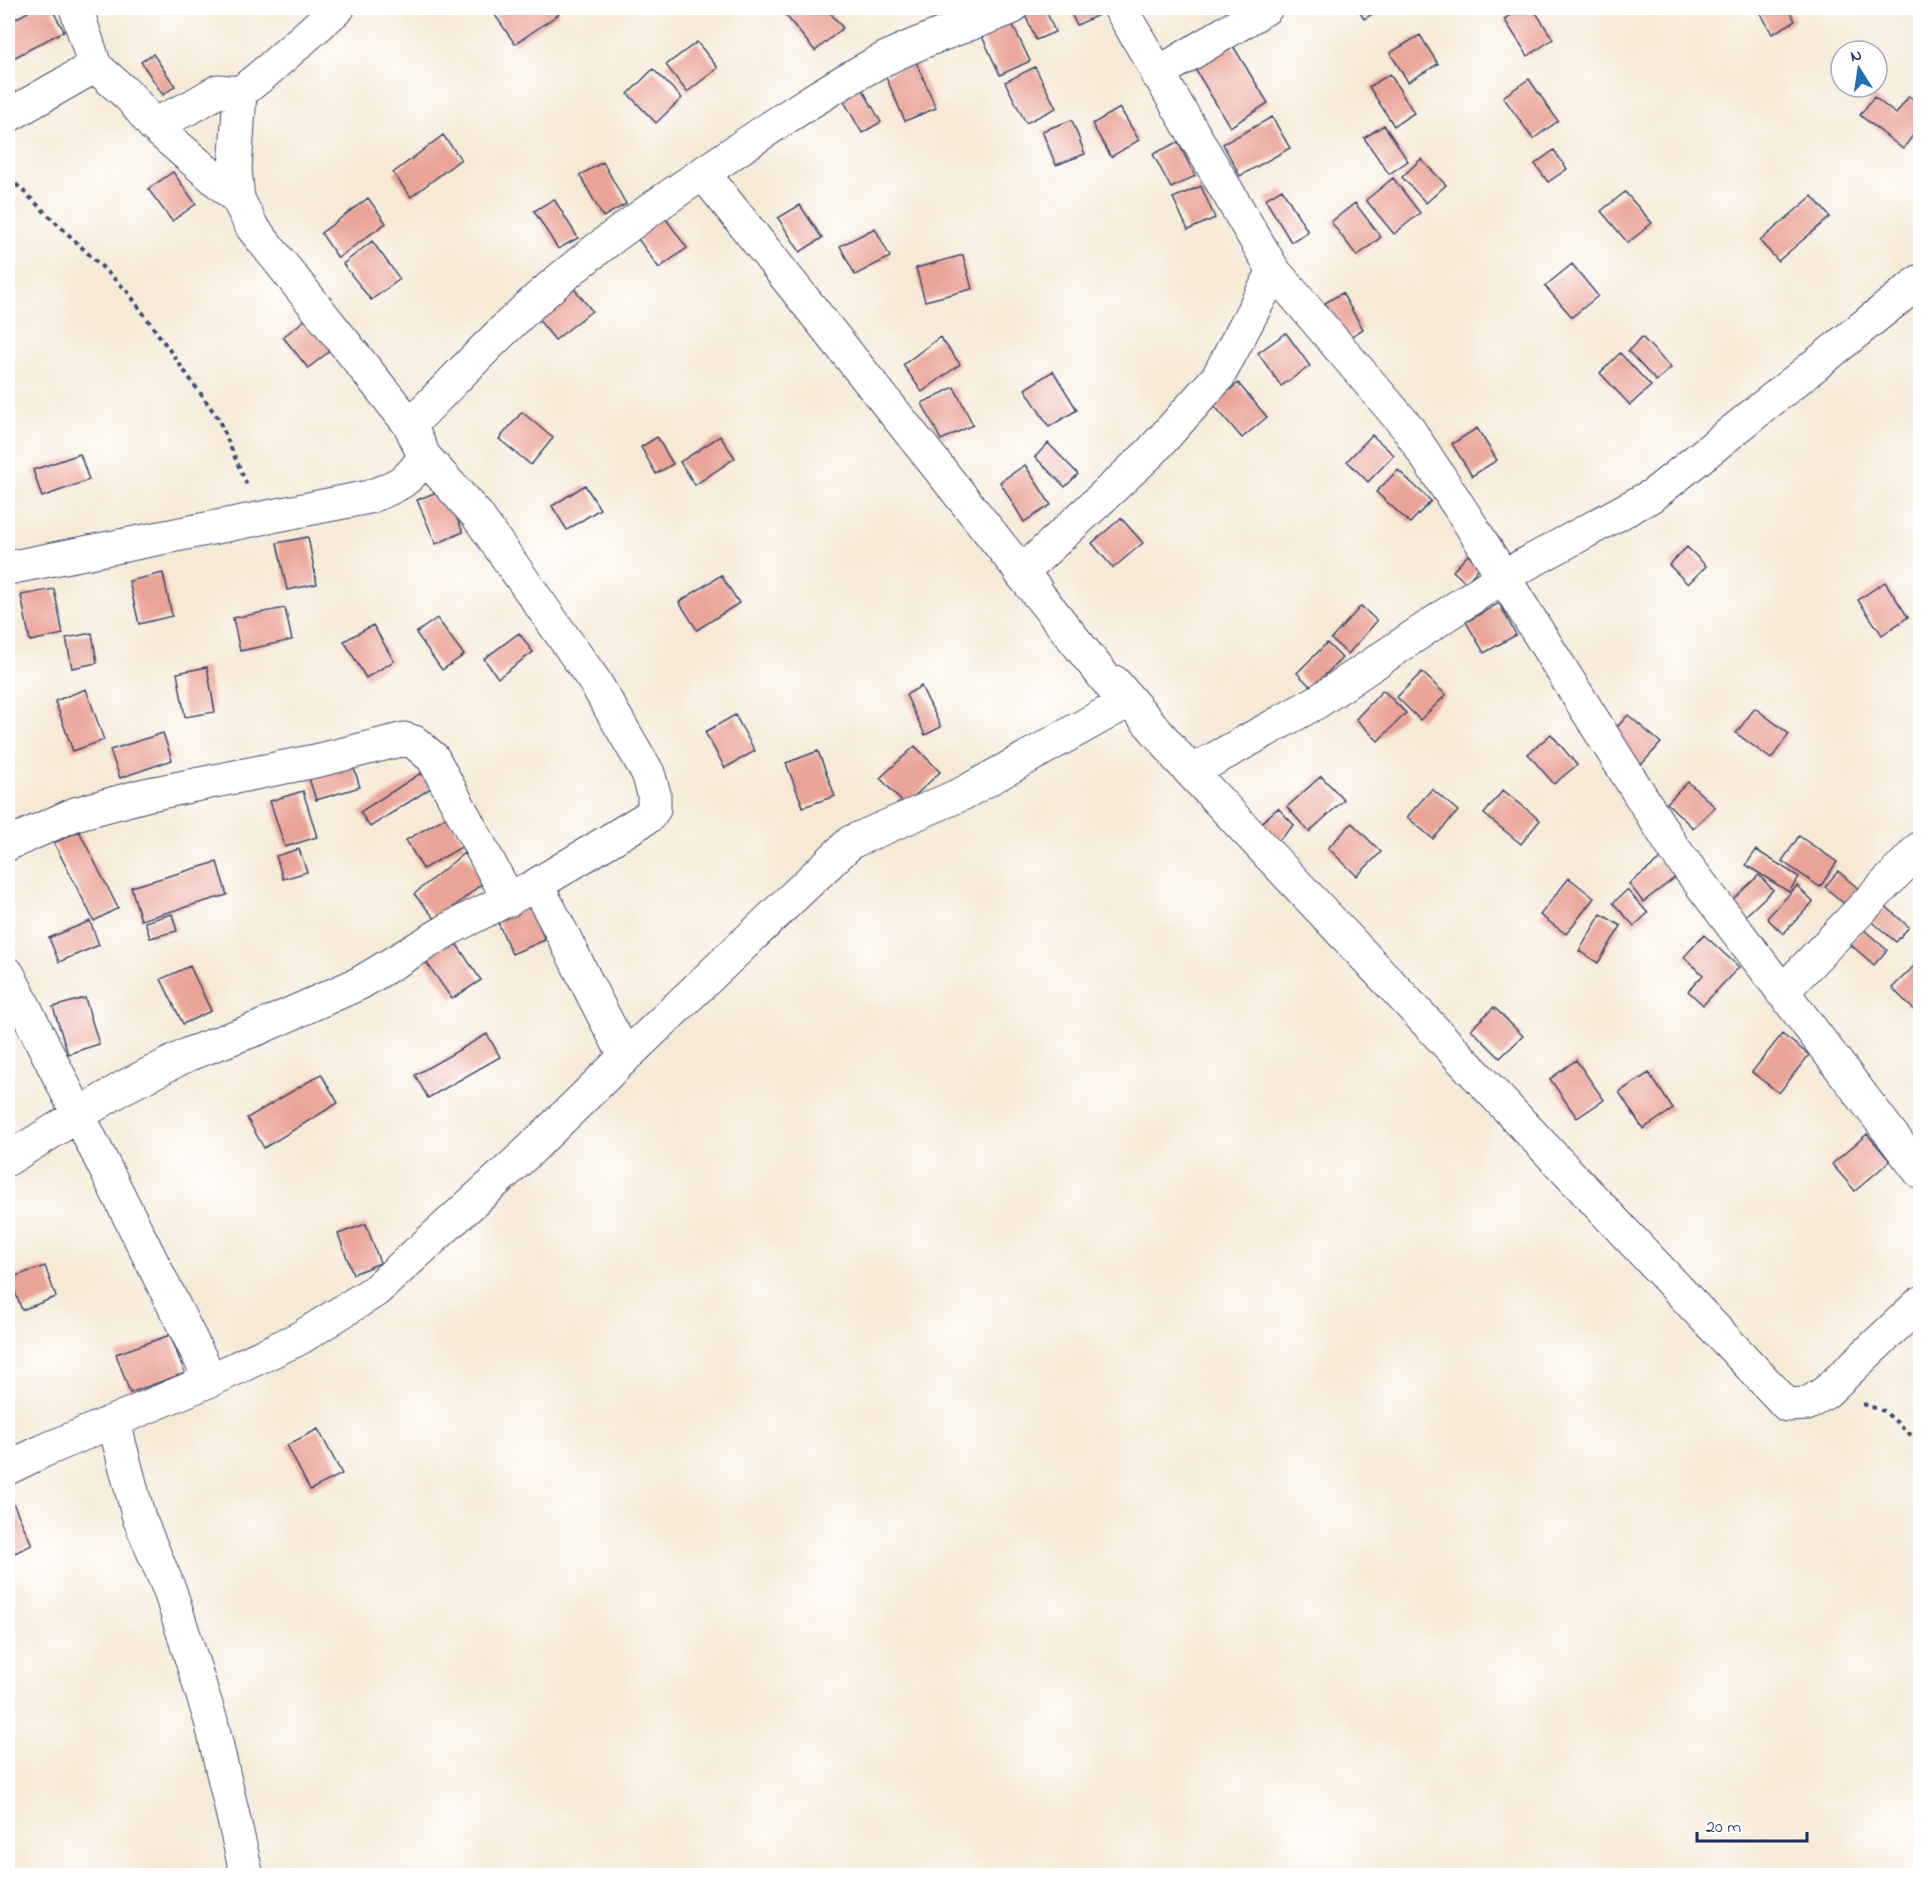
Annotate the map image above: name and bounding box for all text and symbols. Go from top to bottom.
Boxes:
north arrow [1829,39,1889,99]
text: N [1849,43,1864,69]
scale bar [1697,1805,1806,1843]
text: 20 m [1706,1815,1741,1841]

